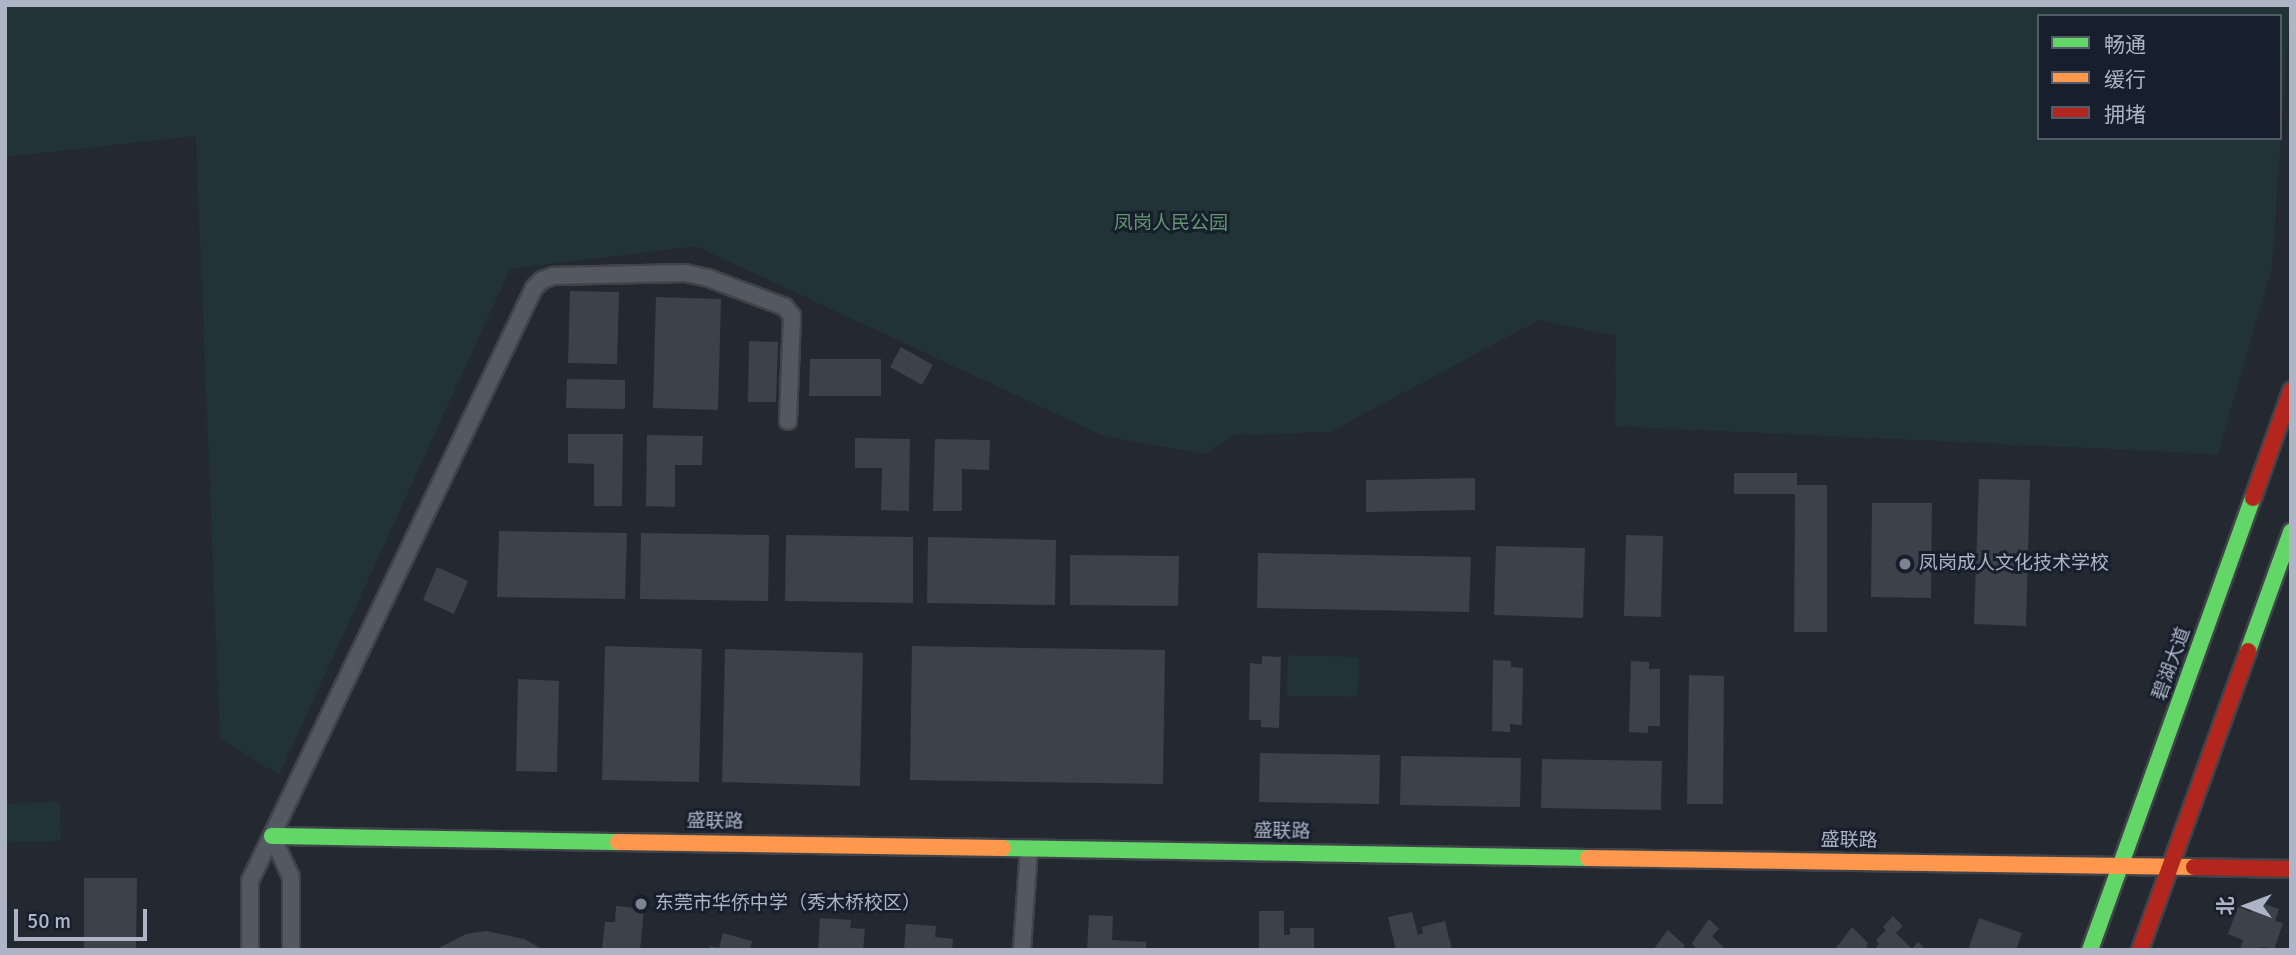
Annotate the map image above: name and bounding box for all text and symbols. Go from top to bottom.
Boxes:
legend [2037,14,2282,140]
text: 畅通 [2104,32,2146,58]
text: 缓行 [2104,67,2146,93]
text: 拥堵 [2104,102,2146,128]
park label: 凤岗人民公园 [1114,213,1228,235]
place label: 凤岗成人文化技术学校 [1919,553,2109,575]
marker: 凤岗成人文化技术学校 [1897,556,1913,572]
street label: 碧湖大道 [2148,624,2196,704]
street label: 盛联路 [686,810,744,834]
street label: 盛联路 [1253,820,1311,844]
street label: 盛联路 [1820,829,1878,853]
north arrow [2212,871,2282,941]
place label: 东莞市华侨中学（秀木桥校区） [655,893,921,915]
scale bar [18,895,150,939]
marker: 东莞市华侨中学（秀木桥校区） [633,896,649,912]
text: 北 [2214,897,2238,916]
text: 50 m [27,908,71,934]

